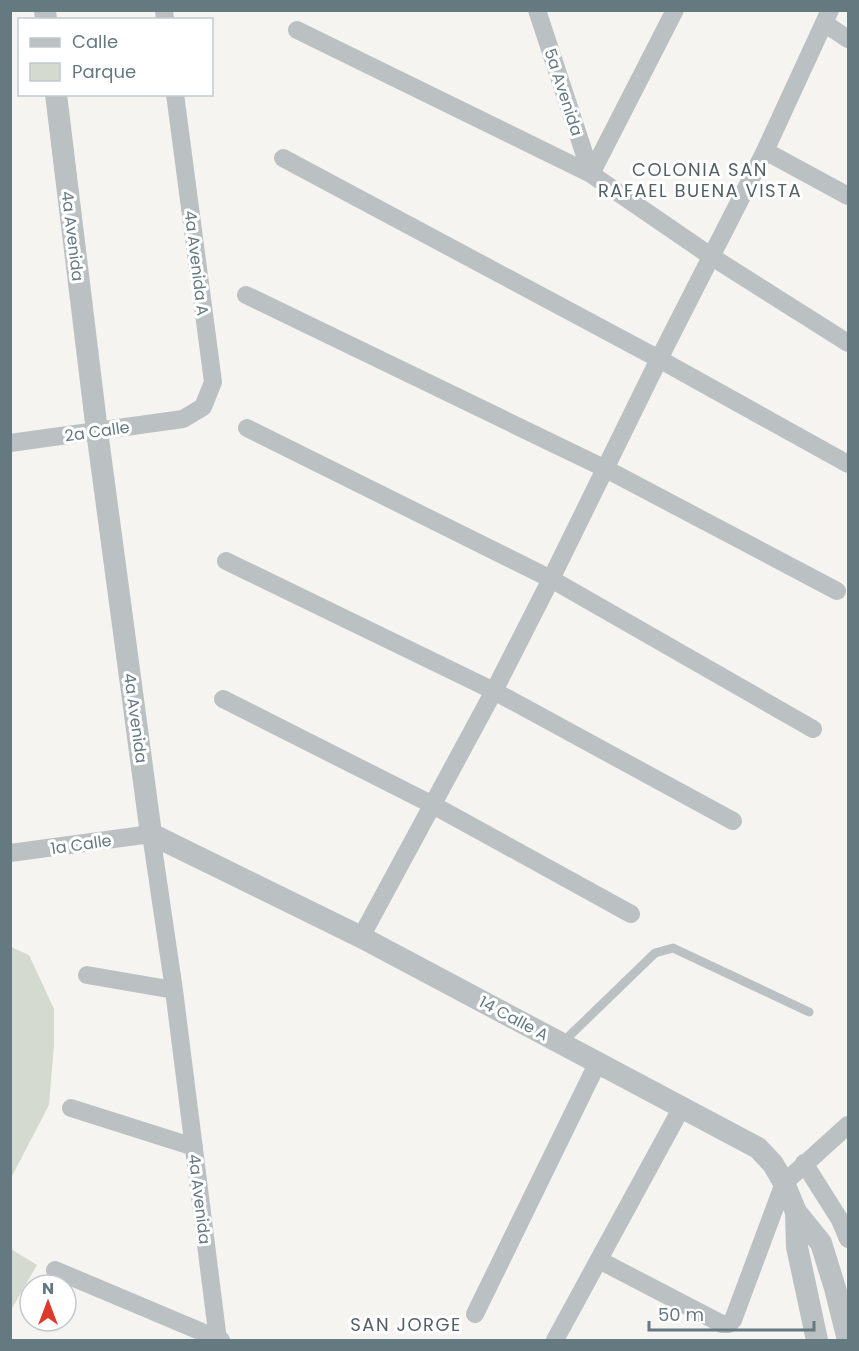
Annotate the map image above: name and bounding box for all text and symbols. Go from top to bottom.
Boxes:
legend [18,18,213,96]
text: Calle [72,29,118,54]
street label: 5a Avenida [539,46,588,139]
text: Parque [72,59,136,84]
district label: COLONIA SAN RAFAEL BUENA VISTA [598,157,802,203]
street label: 4a Avenida [56,190,89,282]
street label: 4a Avenida A [179,209,214,317]
street label: 2a Calle [63,416,131,447]
street label: 4a Avenida [118,672,153,765]
street label: 1a Calle [49,829,113,860]
street label: 14 Calle A [475,991,553,1046]
street label: 4a Avenida [183,1153,216,1245]
north arrow [18,1273,78,1333]
text: N [42,1277,54,1300]
scale bar [649,1294,814,1332]
text: 50 m [658,1302,704,1327]
district label: SAN JORGE [350,1312,462,1337]

